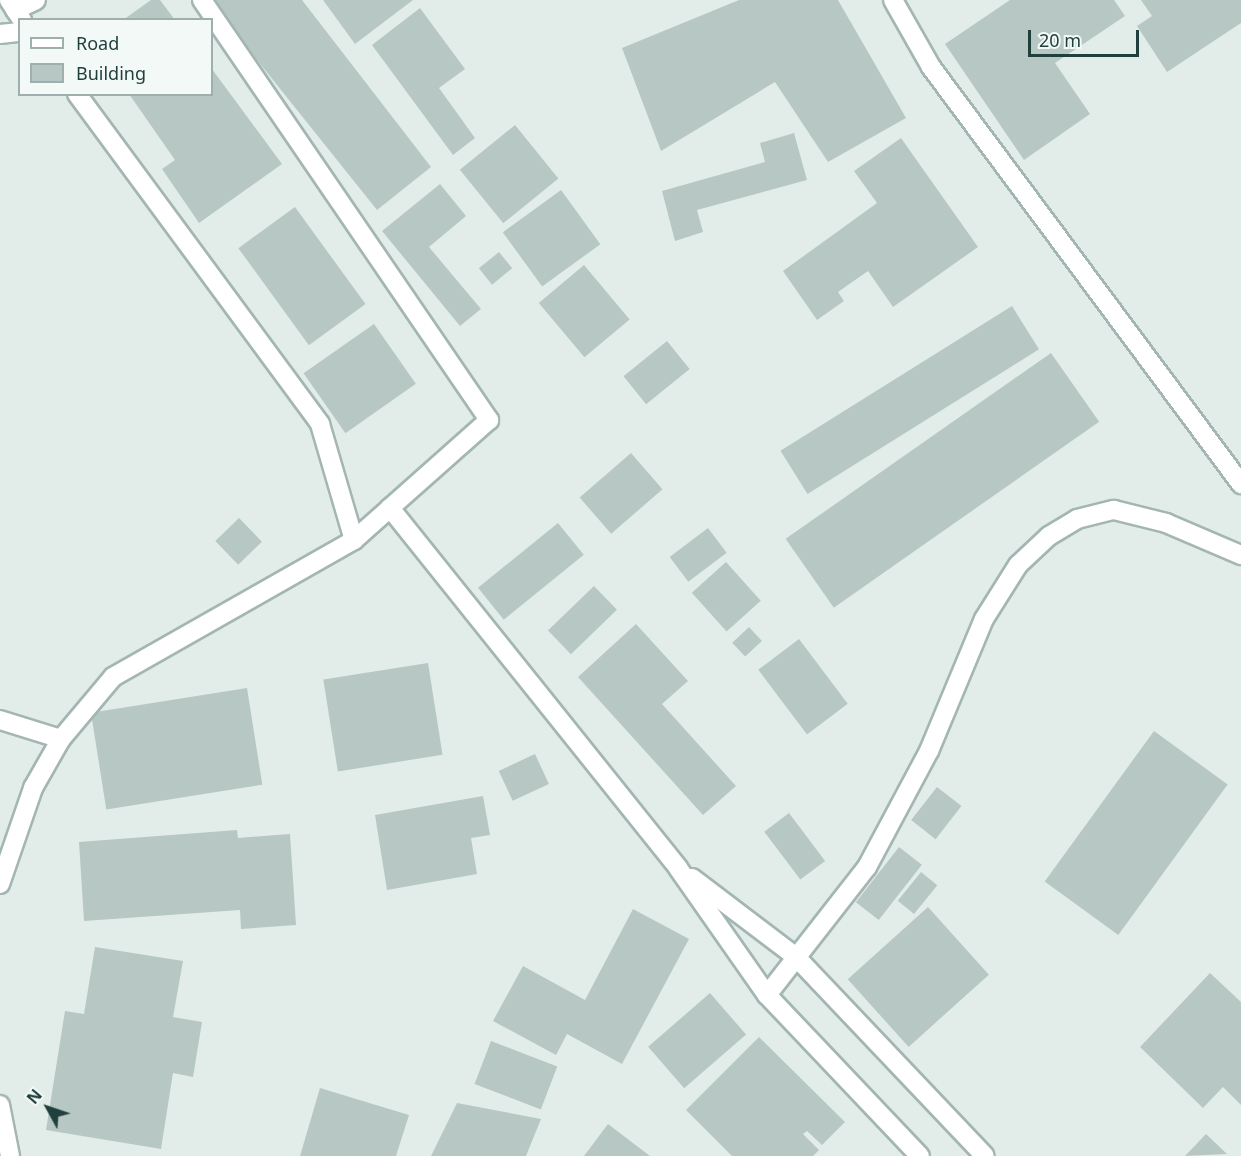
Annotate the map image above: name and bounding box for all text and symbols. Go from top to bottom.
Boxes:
legend [18,18,213,96]
scale bar [1031,18,1142,56]
text: 20 m [1039,28,1081,52]
text: Road [76,31,119,55]
text: Building [76,61,146,85]
north arrow [18,1078,78,1138]
text: N [22,1084,47,1108]

